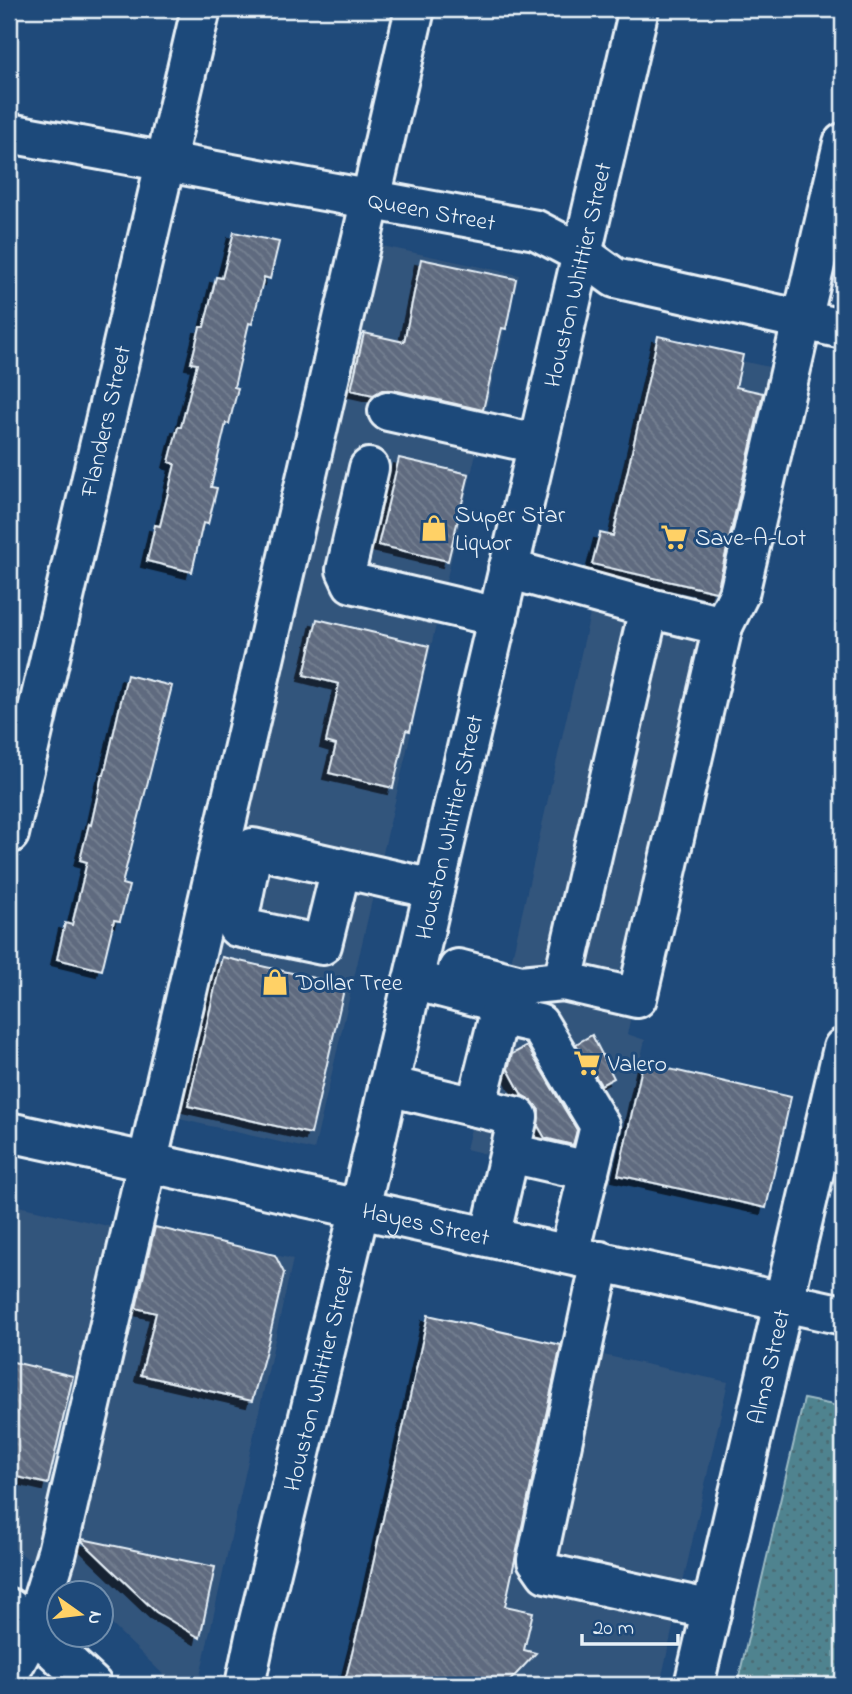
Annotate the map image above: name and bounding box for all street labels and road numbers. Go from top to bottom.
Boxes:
street label: Houston Whittier Street [536,159,623,391]
street label: Queen Street [365,184,498,242]
street label: Flanders Street [73,342,142,502]
street label: Houston Whittier Street [408,711,494,944]
street label: Hayes Street [358,1195,493,1257]
street label: Houston Whittier Street [276,1263,365,1495]
street label: Alma Street [741,1306,801,1428]

